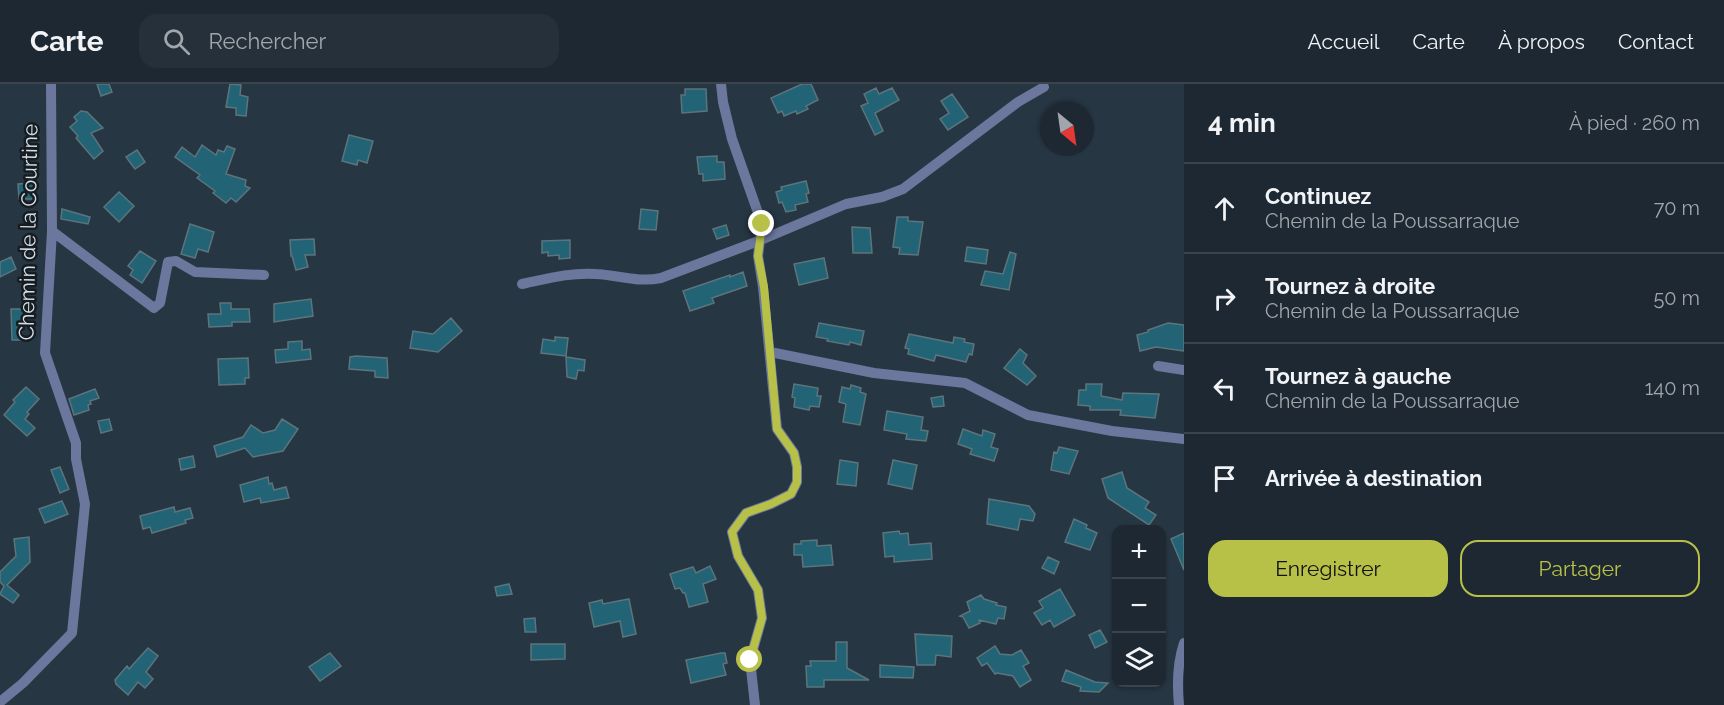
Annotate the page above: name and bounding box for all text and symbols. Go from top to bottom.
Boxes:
search box [139,14,559,68]
text: Carte [30,25,103,58]
icon: search [160,25,193,58]
text: Rechercher [208,28,326,54]
text: Accueil [1308,29,1380,54]
text: Carte [1413,29,1465,54]
text: À propos [1498,29,1585,54]
text: Contact [1618,29,1694,54]
north arrow [1040,102,1094,156]
text: 4 min [1208,108,1276,138]
text: À pied · 260 m [1569,111,1700,135]
street label: Chemin de la Courtine [14,123,42,341]
text: Continuez [1265,183,1371,209]
icon: ahead [1208,192,1241,225]
text: 70 m [1654,196,1700,220]
text: Chemin de la Poussarraque [1265,209,1519,233]
route end [748,210,774,236]
text: Tournez à droite [1265,273,1435,299]
icon: right [1208,282,1241,315]
text: 50 m [1653,286,1700,310]
text: Chemin de la Poussarraque [1265,299,1519,323]
text: Tournez à gauche [1265,363,1451,389]
icon: left [1208,372,1241,405]
text: 140 m [1645,376,1700,400]
text: Chemin de la Poussarraque [1265,389,1519,413]
icon: arrive [1208,462,1241,495]
text: Arrivée à destination [1265,465,1482,491]
map controls [1112,525,1166,687]
button: + [1112,525,1166,579]
button: Enregistrer [1208,540,1448,597]
button: Partager [1460,540,1700,597]
button: − [1112,579,1166,633]
button: layers [1112,633,1166,687]
route start [736,646,762,672]

